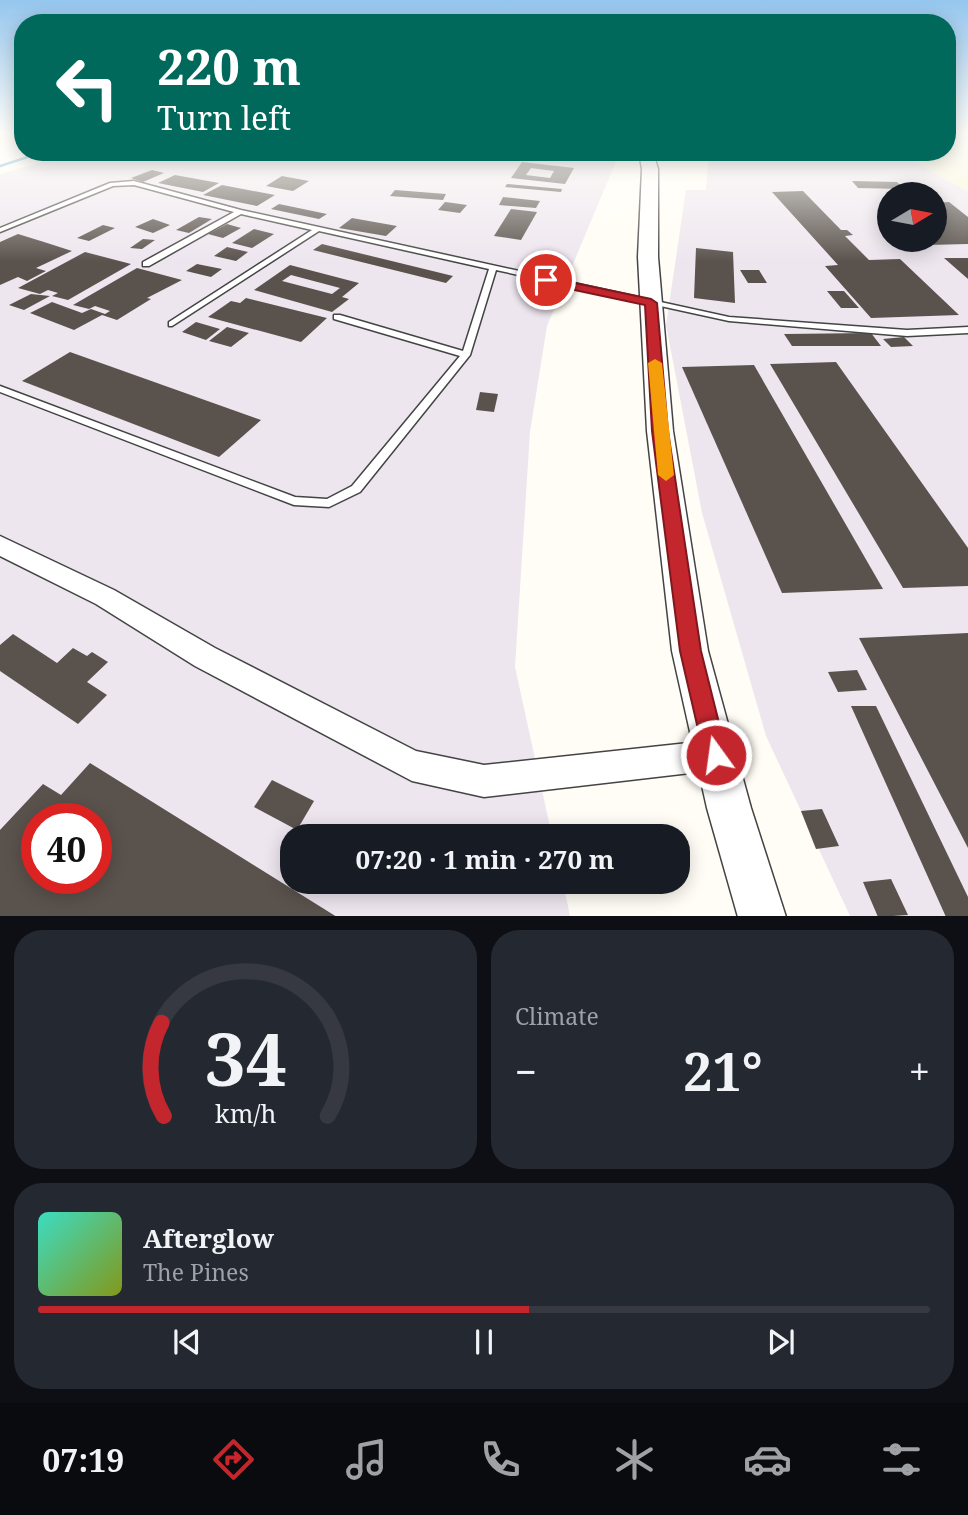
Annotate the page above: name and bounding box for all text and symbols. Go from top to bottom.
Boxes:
text: 220 m [157,33,301,99]
icon: left [42,42,133,133]
text: Turn left [157,96,291,139]
north arrow [877,182,947,252]
map controls [877,182,947,252]
pin [516,250,576,310]
icon: arrive [527,261,565,299]
position arrow [679,718,753,792]
speed limit sign: 40 [21,803,112,894]
text: 07:20 · 1 min · 270 m [355,841,615,877]
text: Climate [515,1000,599,1032]
text: 34 [204,1008,287,1107]
text: 21° [683,1035,763,1106]
text: − [515,1045,537,1097]
text: + [909,1045,930,1097]
text: km/h [215,1095,276,1129]
text: Afterglow [143,1220,274,1256]
text: The Pines [143,1256,249,1288]
icon: previous [168,1323,206,1361]
icon: pause [465,1323,503,1361]
icon: next [762,1323,800,1361]
icon: directions [209,1435,258,1484]
icon: music [342,1435,391,1484]
icon: phone [476,1435,525,1484]
icon: climate [610,1435,659,1484]
icon: car [743,1435,792,1484]
icon: filters [877,1435,926,1484]
text: 07:19 [42,1438,124,1481]

